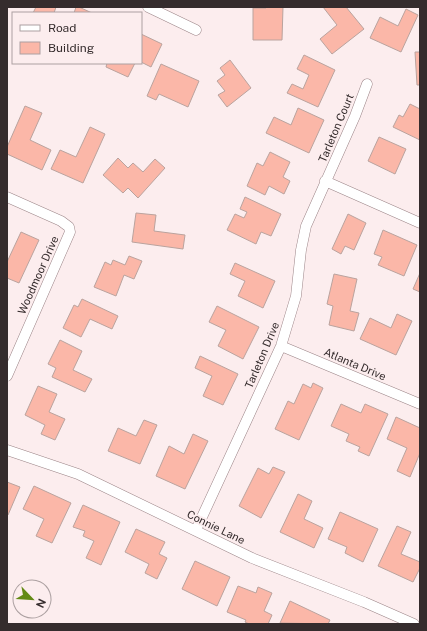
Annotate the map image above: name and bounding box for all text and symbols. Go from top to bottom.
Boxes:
legend [12,12,142,64]
text: Road [48,21,76,35]
text: Building [48,41,94,55]
street label: Tarleton Court [316,92,356,164]
street label: Woodmoor Drive [15,234,61,316]
street label: Tarleton Drive [243,320,281,390]
street label: Atlanta Drive [322,346,388,382]
street label: Connie Lane [185,508,247,546]
north arrow [12,579,52,619]
text: N [34,597,48,610]

